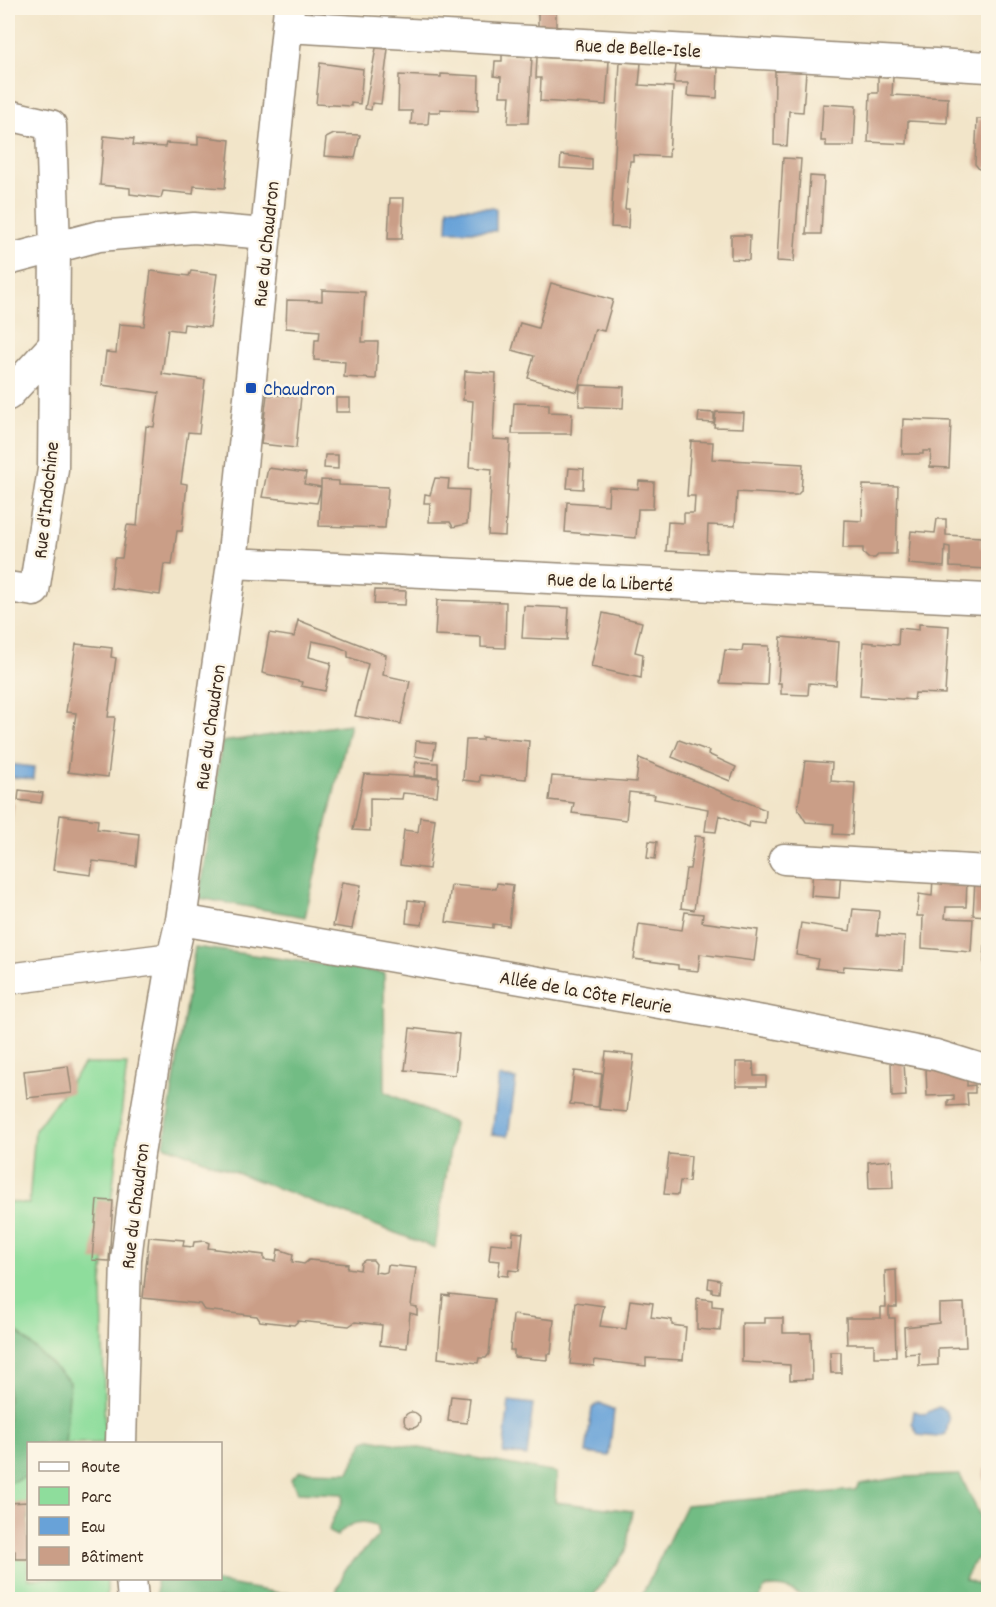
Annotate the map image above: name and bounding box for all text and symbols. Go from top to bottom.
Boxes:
street label: Rue de Belle-Isle [574,33,702,67]
street label: Rue du Chaudron [247,180,289,309]
place label: Chaudron [263,377,335,405]
marker: Chaudron [244,381,258,395]
street label: Rue d'Indochine [28,440,68,560]
street label: Rue de la Liberté [546,567,673,601]
street label: Rue du Chaudron [189,663,235,792]
street label: Allée de la Côte Fleurie [497,965,674,1023]
street label: Rue du Chaudron [115,1142,159,1271]
legend [27,1442,222,1580]
text: Route [81,1456,120,1481]
text: Parc [81,1486,112,1511]
text: Eau [81,1516,105,1541]
text: Bâtiment [81,1546,144,1571]

